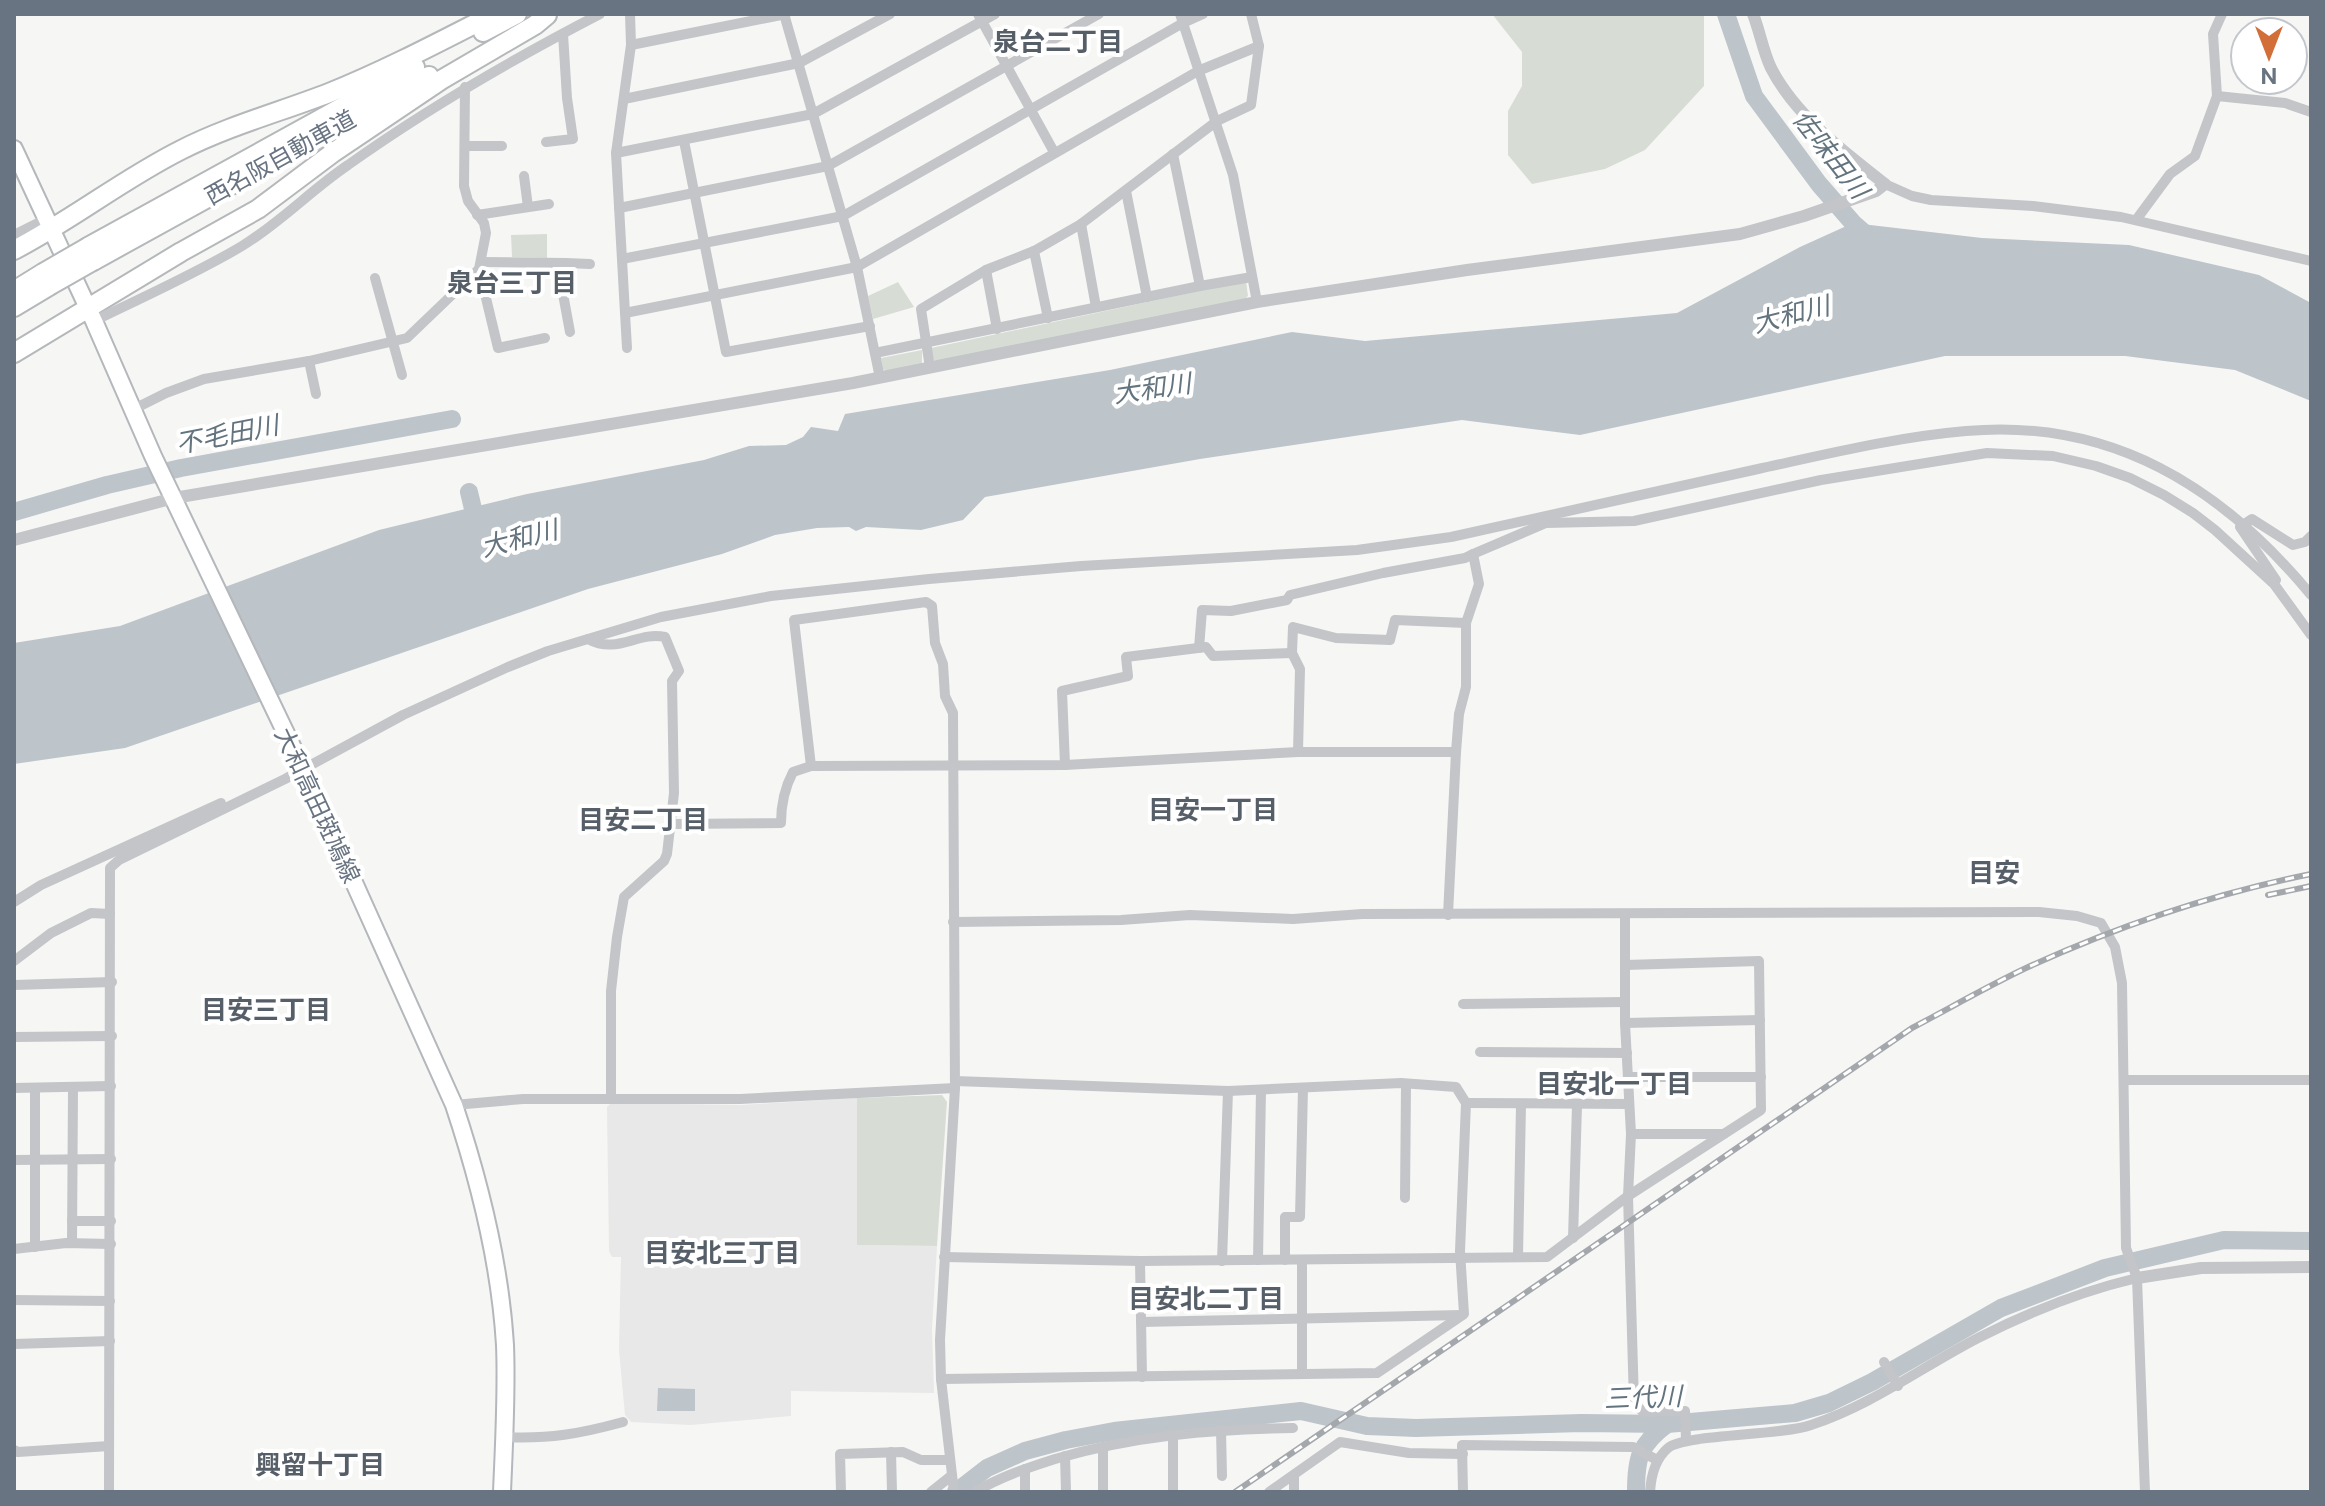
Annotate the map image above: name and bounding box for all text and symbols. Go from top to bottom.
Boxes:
north arrow [2229,16,2309,96]
district label: 泉台二丁目 [993,26,1123,57]
text: N [2260,63,2278,89]
water label: 佐味田川 [1787,103,1877,207]
street label: 西名阪自動車道 [200,104,360,210]
district label: 泉台三丁目 [447,267,577,298]
water label: 大和川 [1749,289,1835,338]
water label: 大和川 [1111,367,1196,409]
water label: 不毛田川 [173,408,284,459]
water label: 大和川 [477,513,563,562]
street label: 大和高田斑鳩線 [270,723,366,887]
district label: 目安一丁目 [1148,794,1278,825]
district label: 目安二丁目 [578,804,708,835]
district label: 目安 [1968,857,2020,888]
district label: 目安三丁目 [201,994,331,1025]
district label: 目安北一丁目 [1536,1068,1692,1099]
district label: 目安北三丁目 [644,1237,800,1268]
district label: 目安北二丁目 [1128,1283,1284,1314]
water label: 三代川 [1603,1380,1686,1414]
district label: 興留十丁目 [255,1449,385,1480]

